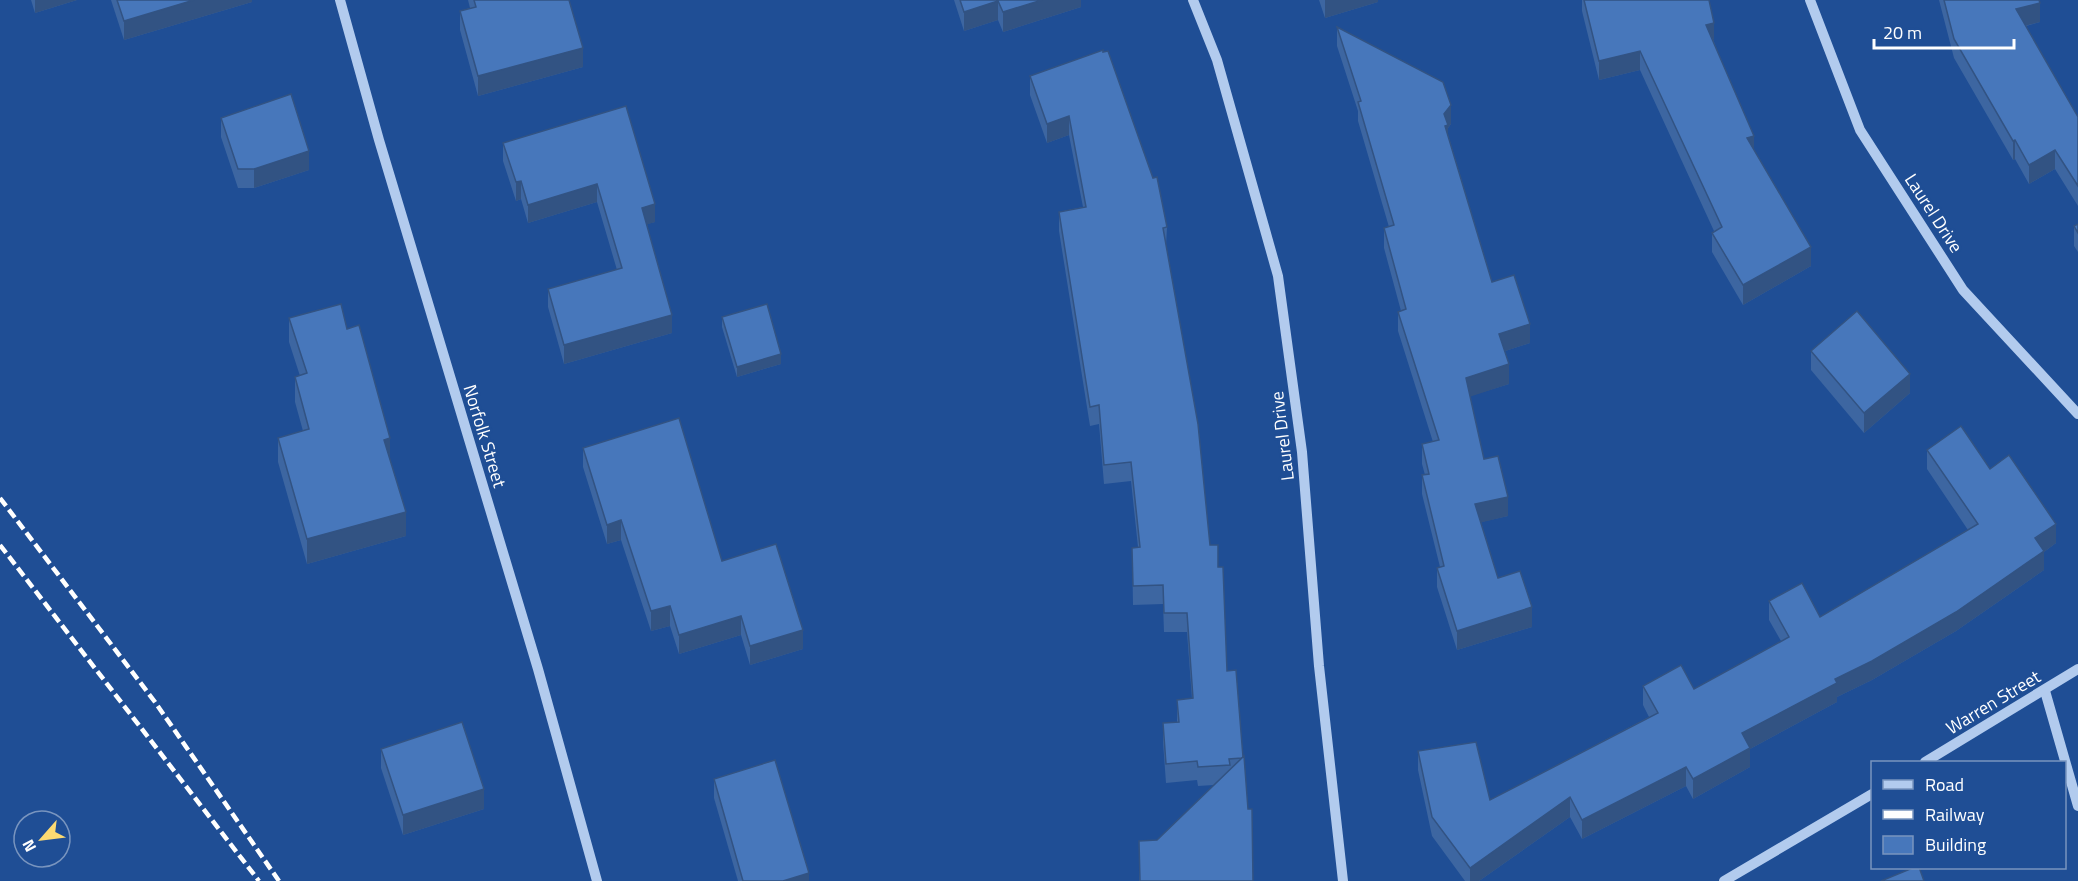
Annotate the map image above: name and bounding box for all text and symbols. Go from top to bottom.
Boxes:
scale bar [1874,12,2014,50]
text: 20 m [1883,19,1922,46]
street label: Laurel Drive [1898,168,1970,258]
street label: Norfolk Street [457,381,514,491]
street label: Laurel Drive [1263,390,1301,482]
street label: Warren Street [1941,663,2046,741]
legend [1871,761,2066,869]
text: Road [1925,771,1964,798]
text: Railway [1925,801,1985,828]
north arrow [12,809,72,869]
text: Building [1925,831,1986,858]
text: N [16,836,42,857]

